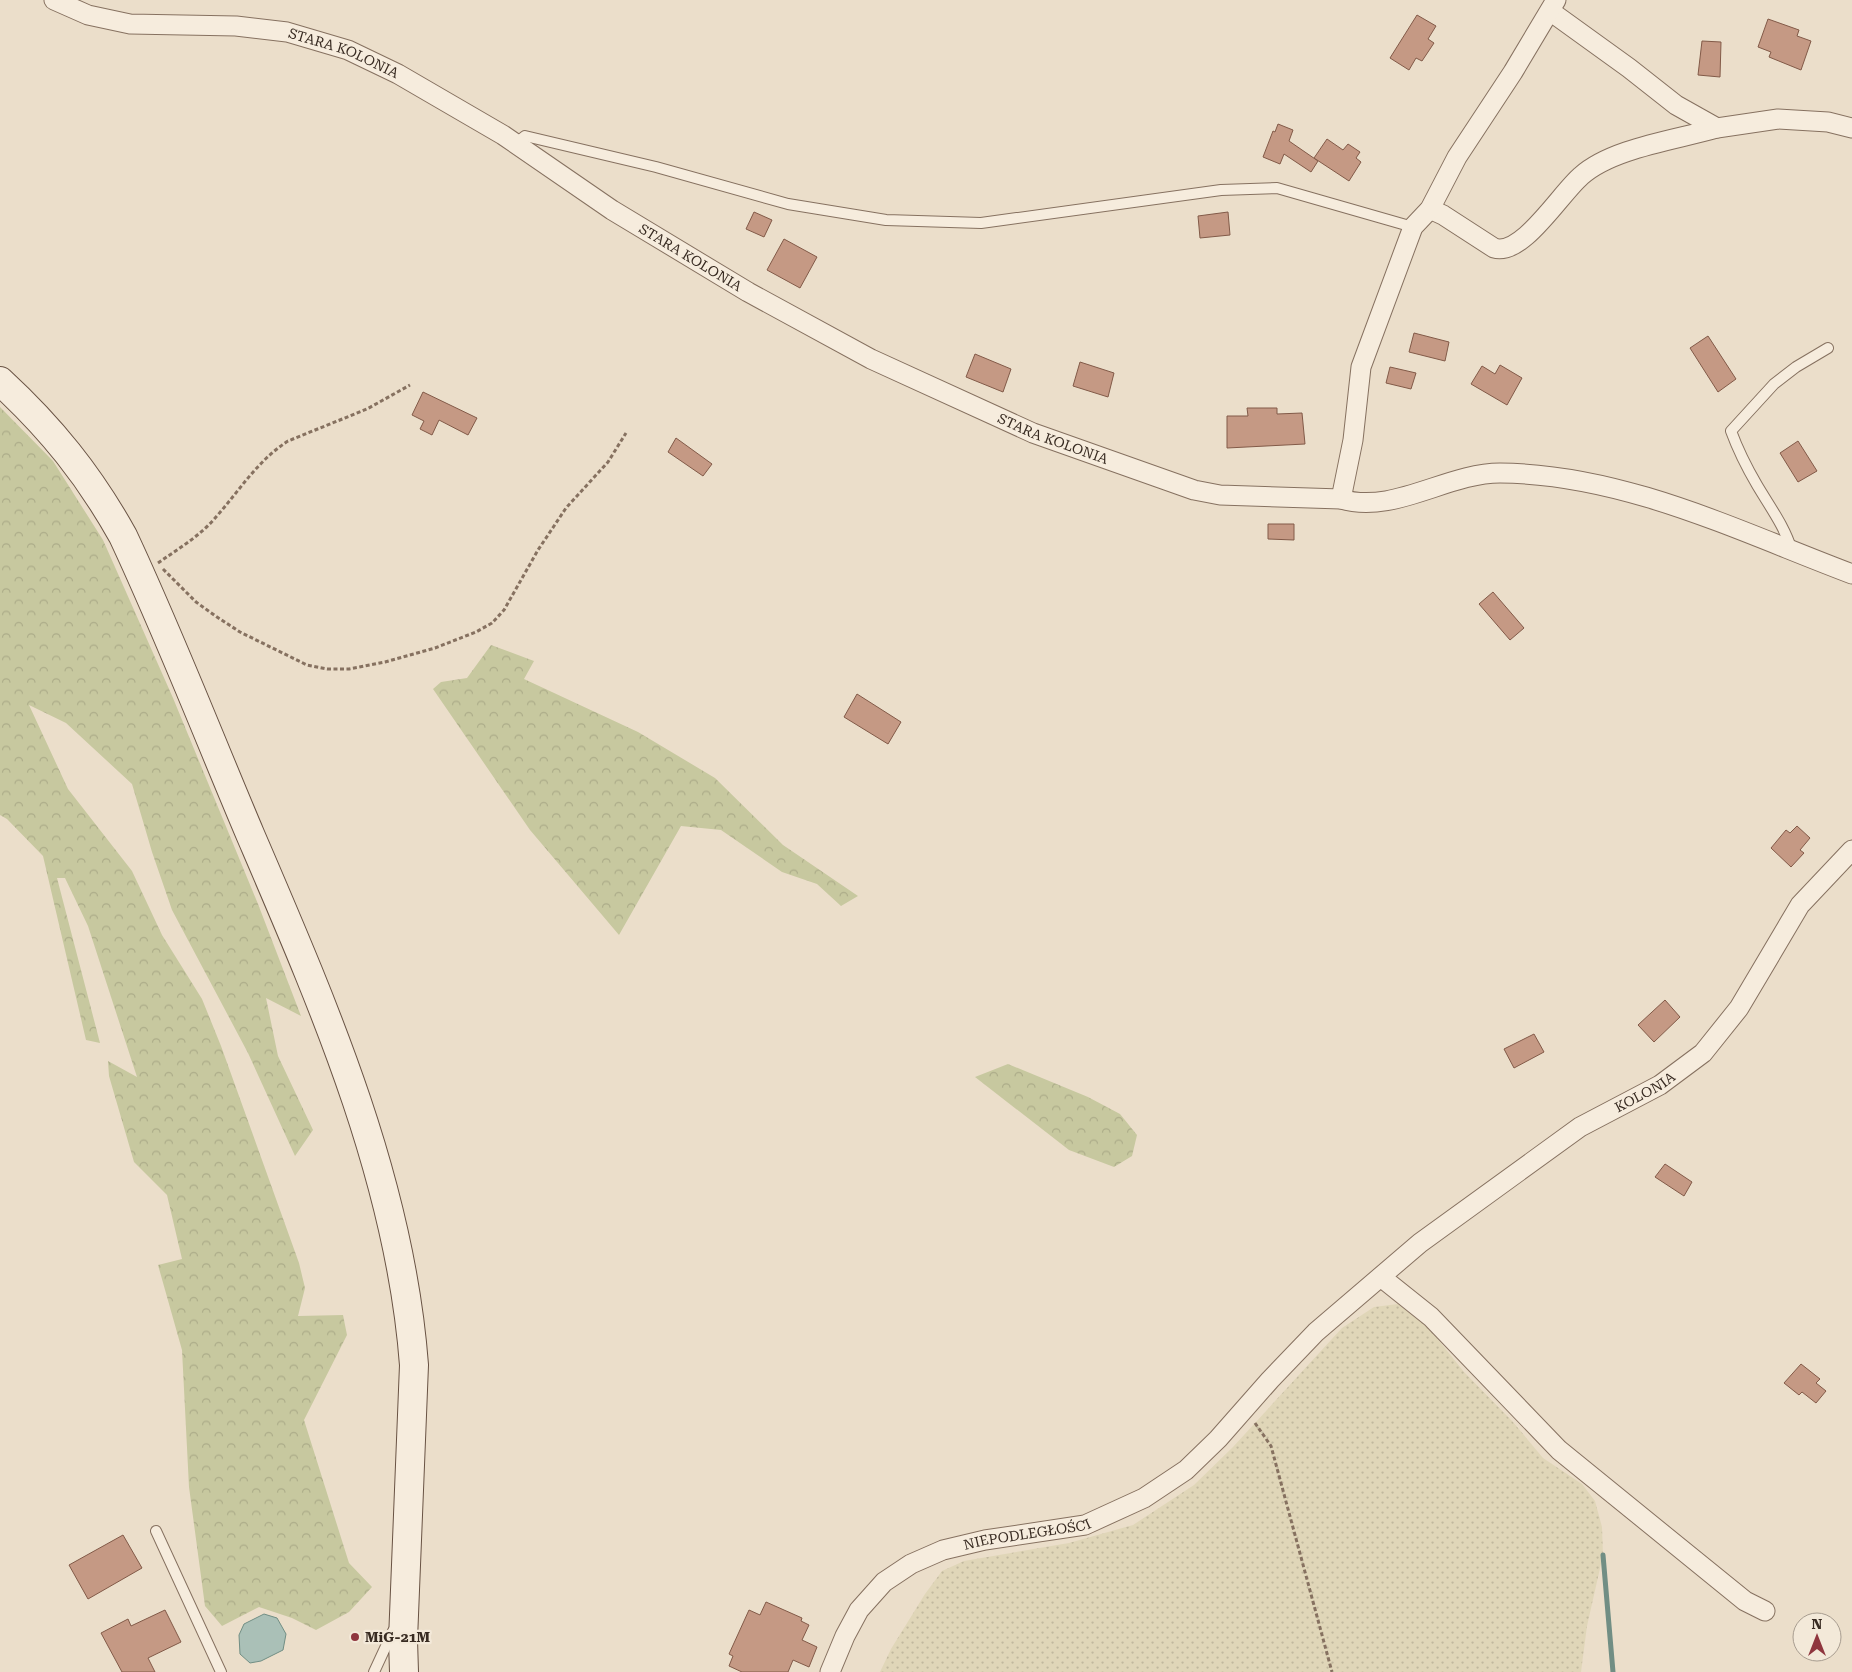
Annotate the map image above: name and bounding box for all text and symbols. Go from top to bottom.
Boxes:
street label: STARA KOLONIA [287,25,402,81]
street label: STARA KOLONIA [636,220,745,295]
street label: STARA KOLONIA [995,410,1111,467]
street label: KOLONIA [1612,1068,1678,1115]
street label: NIEPODLEGŁOŚCI [962,1515,1093,1553]
north arrow [1792,1612,1842,1662]
text: N [1812,1616,1823,1632]
place label: MiG-21M [365,1629,430,1645]
marker: MiG-21M [349,1631,361,1643]

